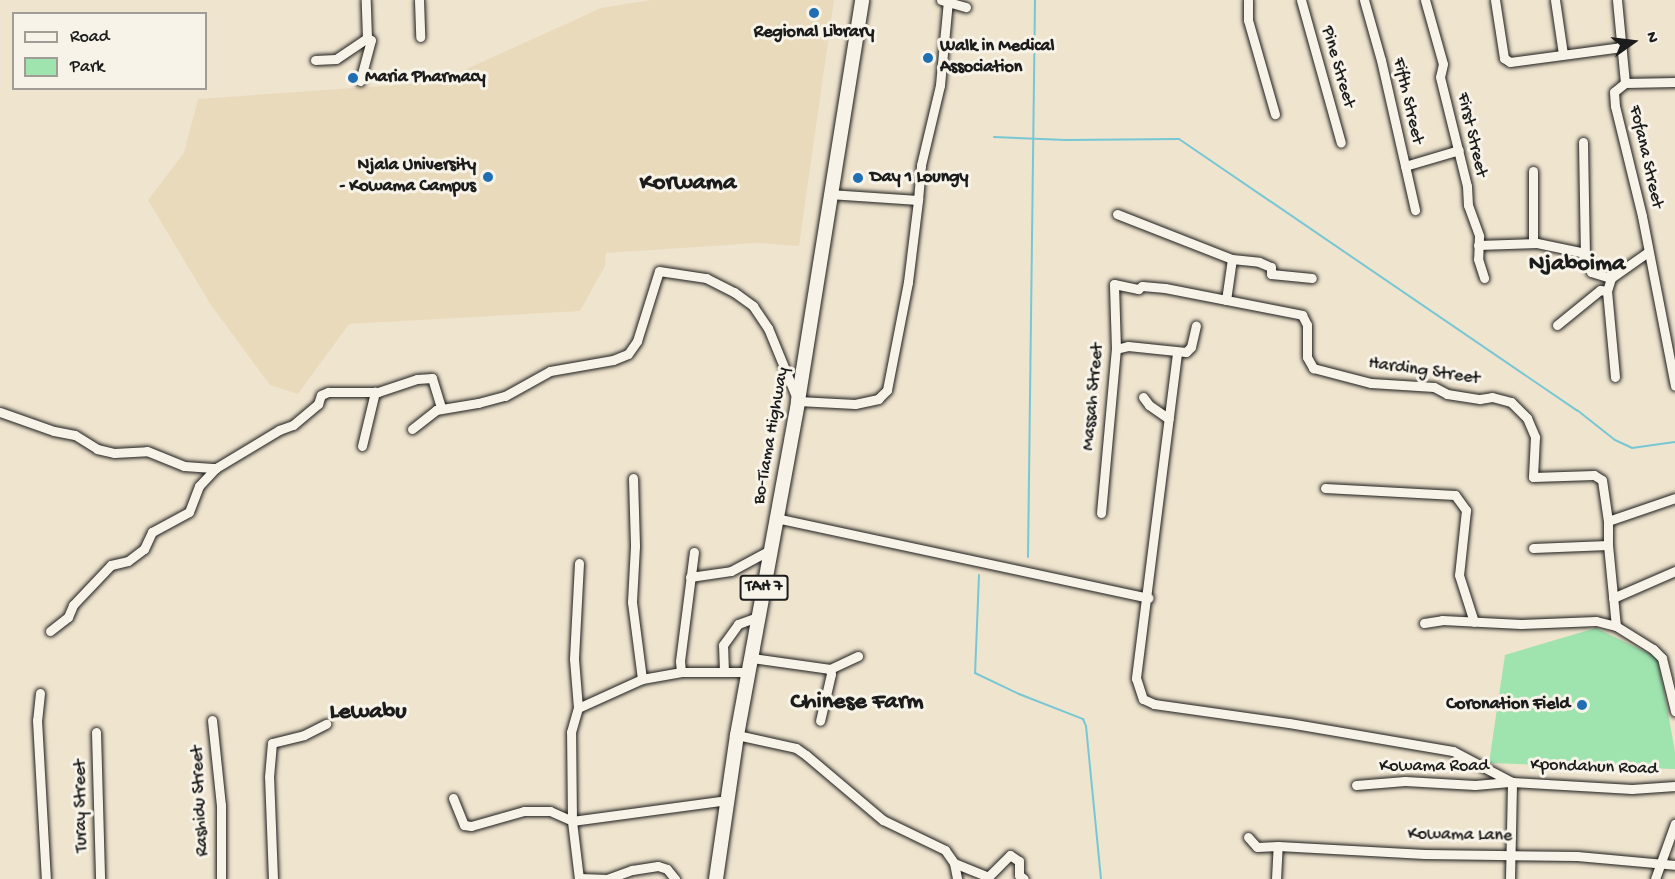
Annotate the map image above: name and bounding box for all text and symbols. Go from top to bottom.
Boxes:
marker: Regional Library [807,6,821,20]
legend [12,12,207,90]
north arrow [1603,12,1663,72]
place label: Regional Library [754,22,874,44]
street label: Pine Street [1315,24,1359,110]
text: Road [70,27,109,48]
text: N [1640,30,1661,45]
place label: Walk in Medical Association [940,37,1055,80]
marker: Walk in Medical Association [921,51,935,65]
street label: Fifth Street [1387,56,1427,146]
text: Park [70,57,104,78]
place label: Maria Pharmacy [365,67,486,89]
marker: Maria Pharmacy [346,71,360,85]
street label: First Street [1451,91,1491,179]
street label: Fofana Street [1623,103,1667,211]
place label: Njala University - Kowama Campus [339,156,476,198]
place label: Day 1 Loungy [870,167,968,189]
marker: Njala University - Kowama Campus [481,170,495,184]
district label: Korwama [640,170,736,198]
marker: Day 1 Loungy [851,171,865,185]
district label: Njaboima [1529,251,1625,279]
street label: Massah Street [1079,342,1109,452]
street label: Harding Street [1367,354,1481,390]
street label: Bo-Tiama Highway [749,366,795,506]
road number: TAH 7 [738,575,789,601]
district label: Chinese Farm [791,689,923,717]
place label: Coronation Field [1446,694,1570,716]
marker: Coronation Field [1575,698,1589,712]
district label: Lewabu [329,699,407,727]
street label: Rashidu Street [187,745,215,857]
street label: Kpondahun Road [1530,755,1658,781]
street label: Kowama Road [1379,756,1489,778]
street label: Turay Street [70,759,94,853]
street label: Kowama Lane [1407,824,1513,848]

